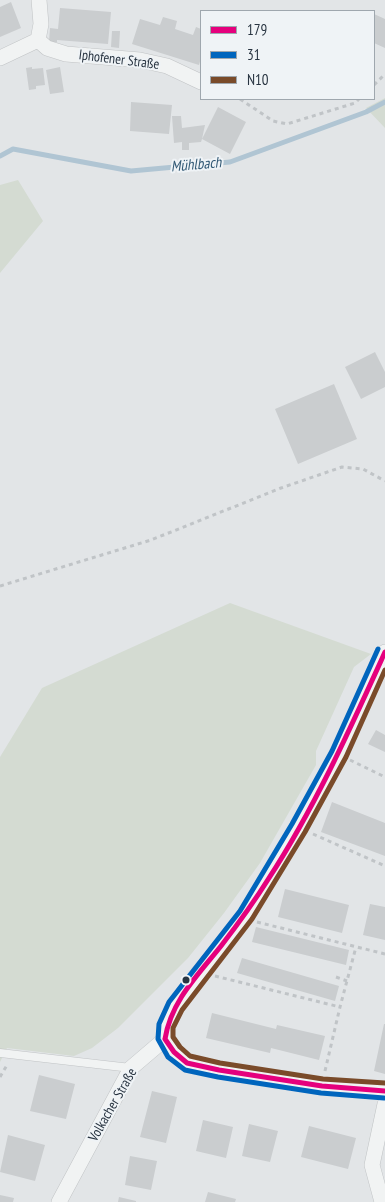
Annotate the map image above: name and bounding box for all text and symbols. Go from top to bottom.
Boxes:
legend [200,10,375,100]
text: 179 [247,20,267,39]
text: 31 [247,45,261,64]
street label: Iphofener Straße [78,47,160,73]
text: N10 [247,70,269,89]
water label: Mühlbach [170,154,222,176]
unlabelled marker [181,975,191,985]
street label: Volkacher Straße [85,1065,141,1145]

